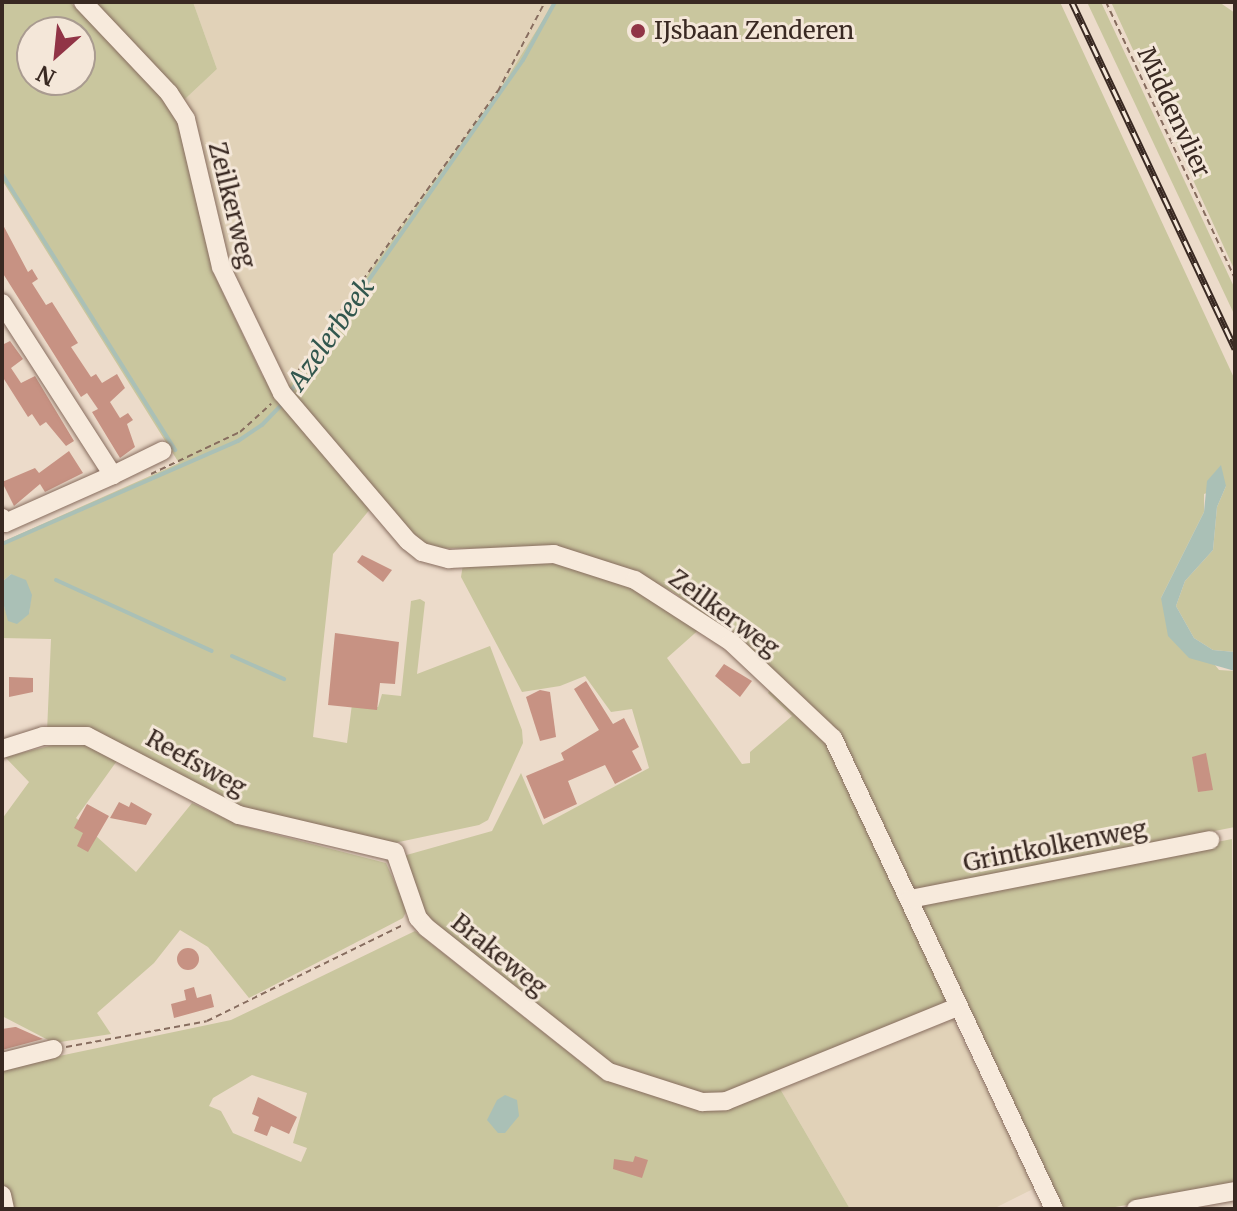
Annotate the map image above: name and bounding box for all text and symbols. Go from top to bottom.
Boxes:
north arrow [16,16,96,96]
place label: IJsbaan Zenderen [654,17,854,45]
marker: IJsbaan Zenderen [629,22,647,40]
street label: Middenvlier [1131,42,1217,182]
text: N [32,59,60,92]
street label: Zeilkerweg [202,139,262,271]
water label: Azelerbeek [281,272,381,396]
street label: Zeilkerweg [663,563,785,663]
street label: Reefsweg [141,724,251,802]
street label: Grintkolkenweg [961,814,1149,878]
street label: Brakeweg [446,908,552,1002]

